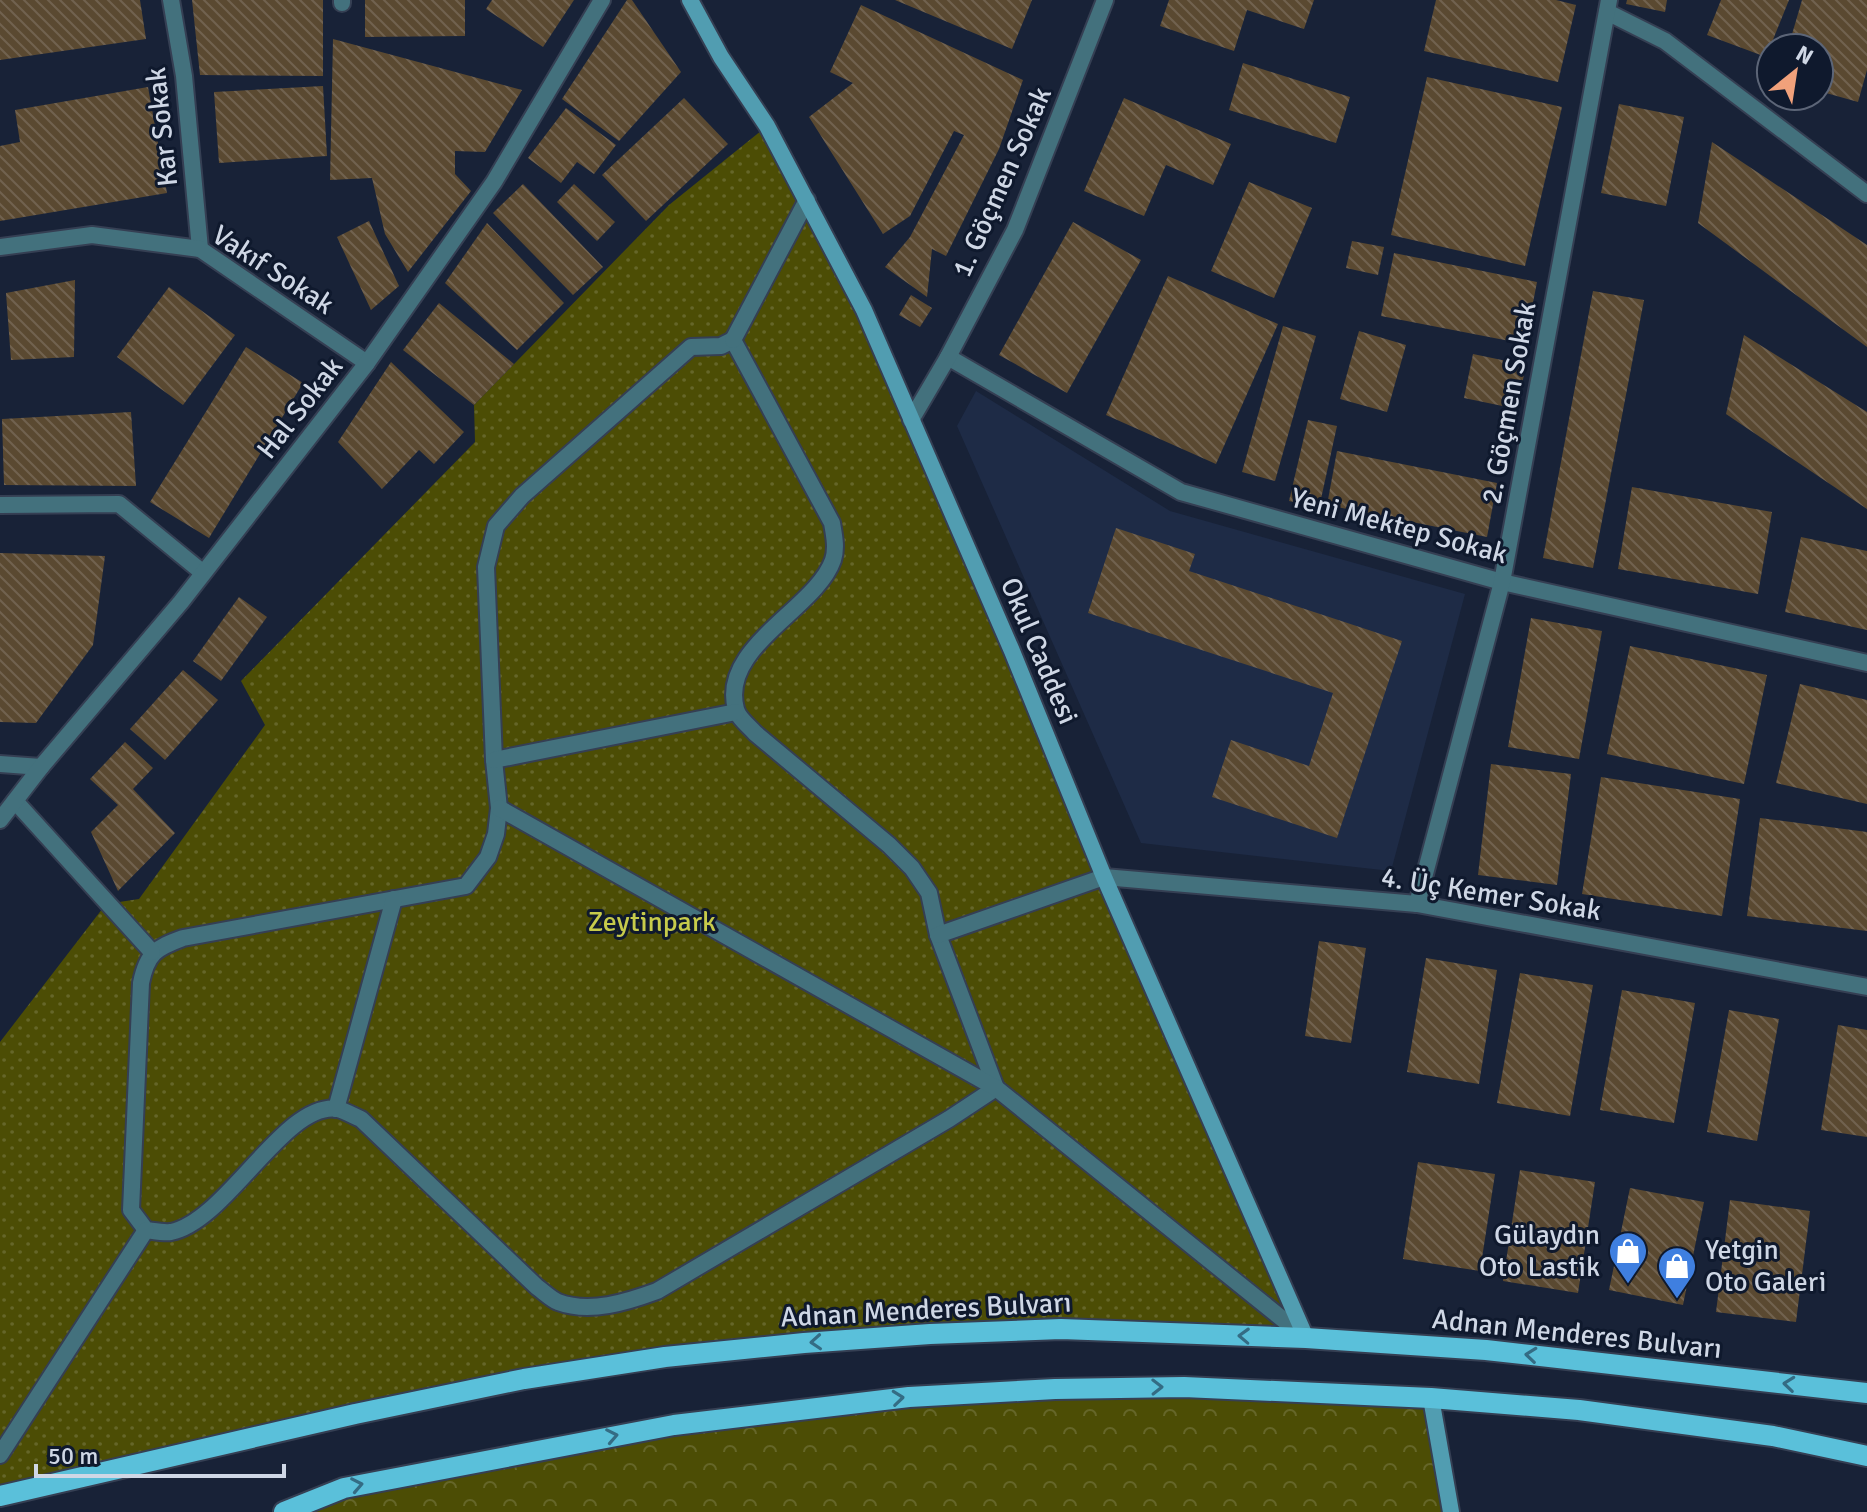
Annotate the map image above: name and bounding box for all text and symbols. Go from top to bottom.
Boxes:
north arrow [1755,32,1835,112]
text: N [1791,40,1818,71]
street label: Kar Sokak [139,66,185,188]
street label: 1. Göçmen Sokak [945,82,1059,282]
street label: Vakıf Sokak [206,218,340,322]
street label: 2. Göçmen Sokak [1474,299,1544,507]
street label: Hal Sokak [250,350,350,466]
street label: Yeni Mektep Sokak [1287,481,1511,571]
street label: Okul Caddesi [993,573,1085,729]
street label: 4. Üç Kemer Sokak [1379,860,1603,928]
park label: Zeytinpark [588,905,716,939]
place label: Gülaydın Oto Lastik [1479,1218,1600,1284]
shop icon: Gülaydın Oto Lastik [1607,1230,1649,1285]
place label: Yetgin Oto Galeri [1705,1233,1826,1299]
shop icon: Yetgin Oto Galeri [1656,1245,1698,1300]
street label: Adnan Menderes Bulvarı [780,1285,1072,1335]
street label: Adnan Menderes Bulvarı [1430,1302,1724,1366]
one-way arrow [1237,1328,1250,1345]
one-way arrow [809,1333,822,1350]
one-way arrow [1524,1347,1538,1364]
one-way arrow [1783,1376,1796,1393]
one-way arrow [1151,1379,1164,1396]
one-way arrow [892,1390,905,1407]
scale bar [36,1428,284,1478]
one-way arrow [606,1429,619,1446]
text: 50 m [48,1441,98,1471]
one-way arrow [350,1478,364,1495]

